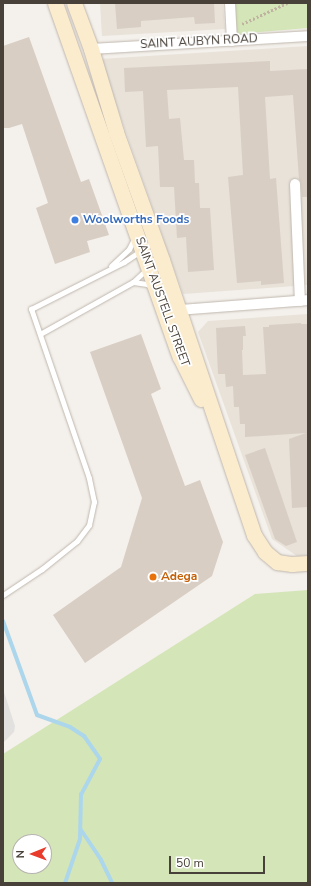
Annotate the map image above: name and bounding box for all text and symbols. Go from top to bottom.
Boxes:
street label: SAINT AUBYN ROAD [140,32,258,52]
place label: Woolworths Foods [83,213,189,227]
marker: Woolworths Foods [70,215,80,225]
street label: SAINT AUSTELL STREET [132,235,192,369]
place label: Adega [161,570,197,584]
marker: Adega [148,572,158,582]
north arrow [12,834,52,874]
scale bar [171,848,267,874]
text: N [13,850,28,858]
text: 50 m [176,855,204,871]

